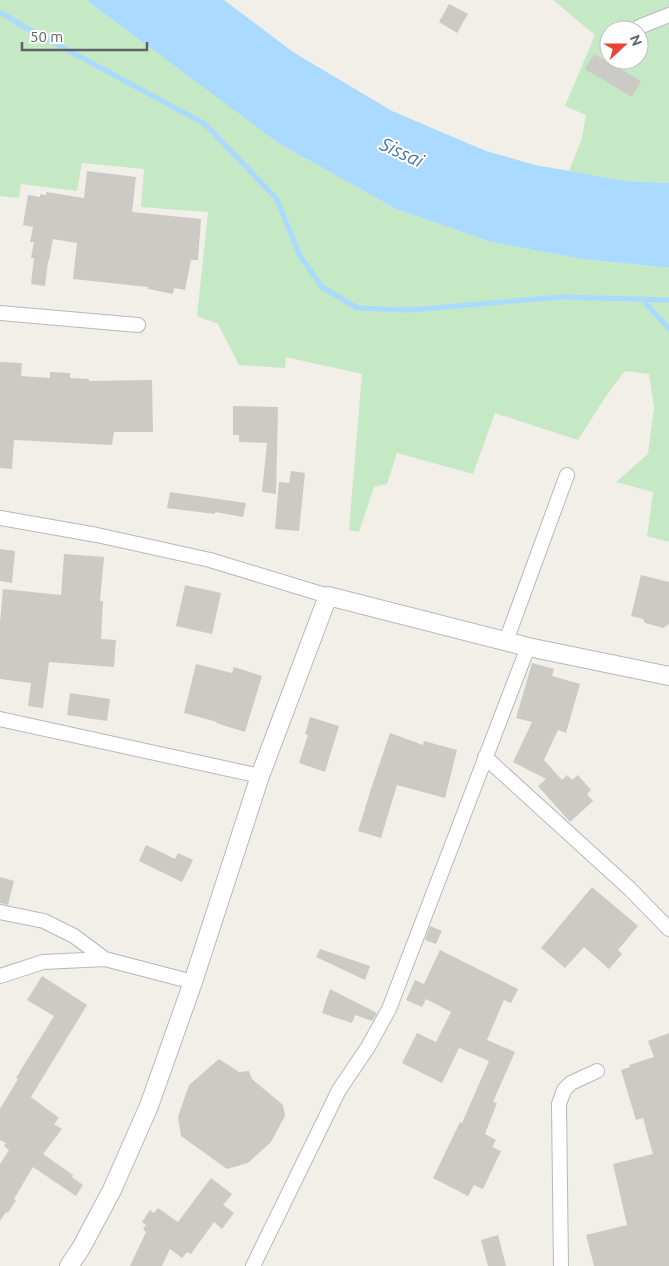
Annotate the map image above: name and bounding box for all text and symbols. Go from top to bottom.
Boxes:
scale bar [22,20,148,52]
north arrow [599,20,649,70]
text: 50 m [30,28,63,45]
text: N [627,33,645,48]
water label: Sissai [376,132,428,172]

